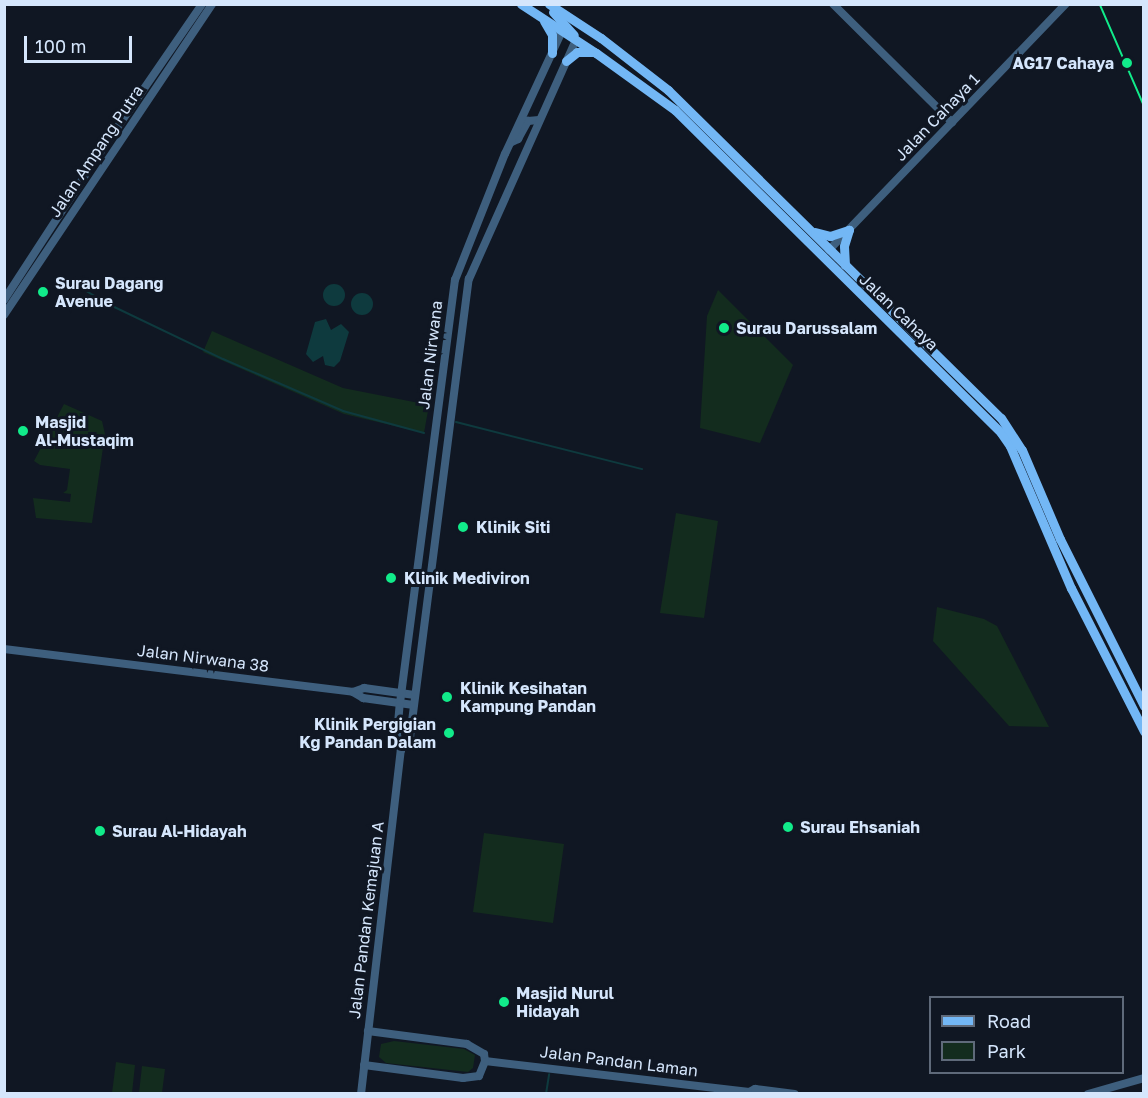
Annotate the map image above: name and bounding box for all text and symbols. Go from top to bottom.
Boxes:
scale bar [27,24,135,62]
text: 100 m [35,35,86,57]
place label: AG17 Cahaya [1013,53,1114,73]
marker: AG17 Cahaya [1118,54,1136,72]
street label: Jalan Cahaya 1 [891,69,983,165]
street label: Jalan Ampang Putra [45,81,147,221]
street label: Jalan Cahaya [856,270,942,354]
place label: Surau Dagang Avenue [55,273,163,311]
marker: Surau Dagang Avenue [36,285,50,299]
street label: Jalan Nirwana [414,299,446,411]
place label: Surau Darussalam [736,318,877,338]
marker: Surau Darussalam [717,321,731,335]
place label: Masjid Al-Mustaqim [35,412,134,450]
marker: Masjid Al-Mustaqim [16,424,30,438]
place label: Klinik Siti [476,517,551,537]
marker: Klinik Siti [454,518,472,536]
place label: Klinik Mediviron [404,568,530,588]
marker: Klinik Mediviron [382,569,400,587]
street label: Jalan Nirwana 38 [136,640,270,676]
place label: Klinik Kesihatan Kampung Pandan [460,678,596,716]
marker: Klinik Kesihatan Kampung Pandan [438,688,456,706]
place label: Klinik Pergigian Kg Pandan Dalam [299,714,436,752]
marker: Klinik Pergigian Kg Pandan Dalam [440,724,458,742]
place label: Surau Ehsaniah [800,817,920,837]
street label: Jalan Pandan Kemajuan A [344,820,388,1020]
marker: Surau Ehsaniah [781,820,795,834]
place label: Surau Al-Hidayah [112,821,247,841]
marker: Surau Al-Hidayah [93,824,107,838]
place label: Masjid Nurul Hidayah [516,983,614,1021]
marker: Masjid Nurul Hidayah [497,995,511,1009]
legend [929,996,1124,1074]
text: Road [987,1010,1031,1032]
text: Park [987,1040,1026,1062]
street label: Jalan Pandan Laman [539,1042,699,1080]

